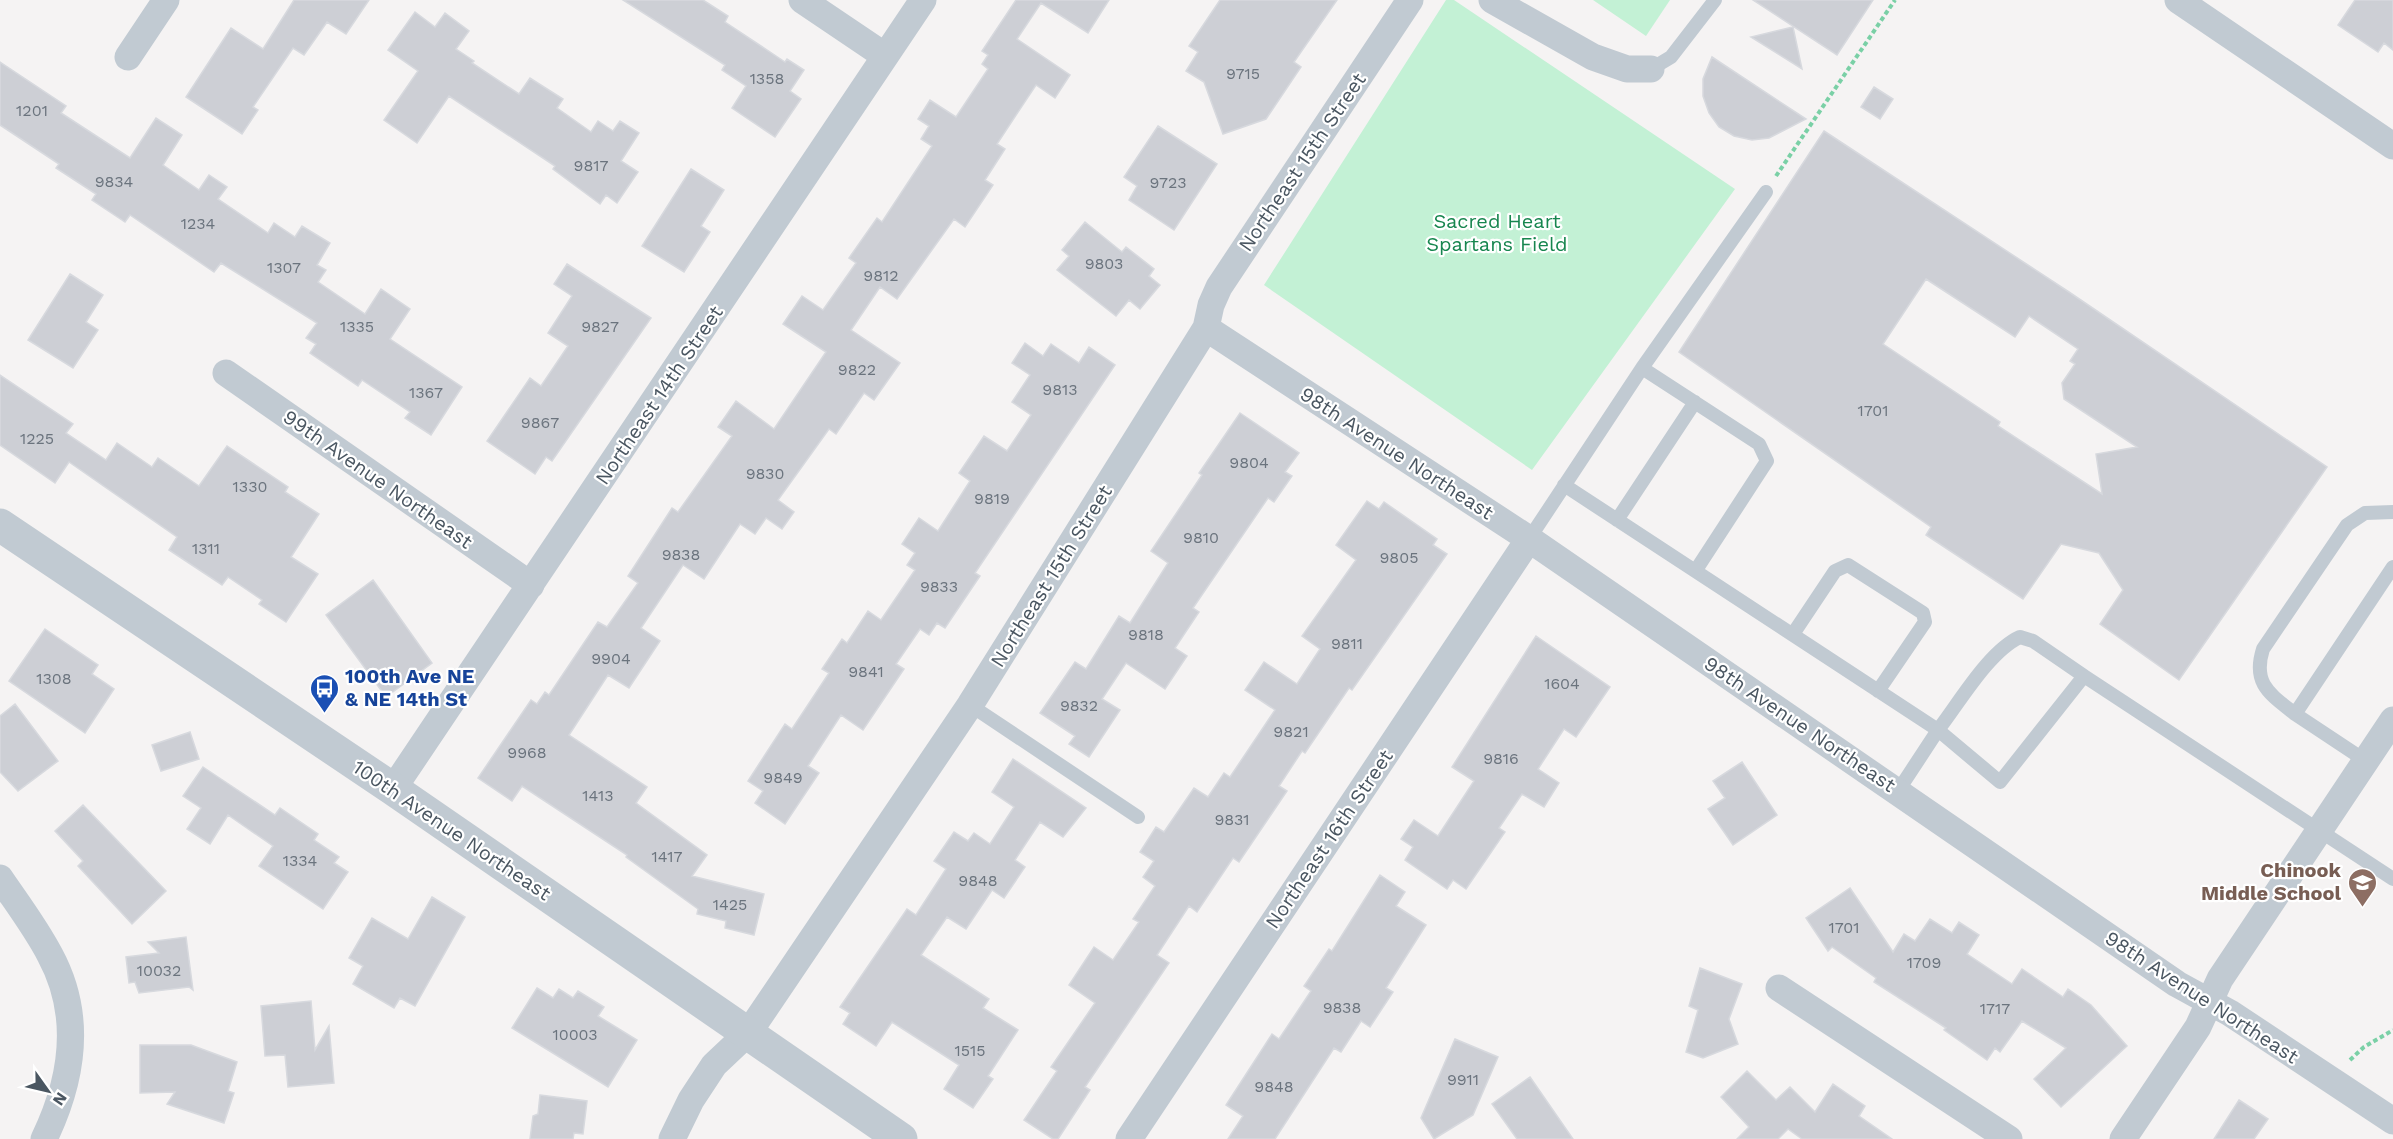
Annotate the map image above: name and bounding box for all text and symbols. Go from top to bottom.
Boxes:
house number: 9715 [1226,64,1260,83]
street label: Northeast 15th Street [1233,68,1371,256]
house number: 1358 [750,69,784,88]
house number: 1201 [16,101,48,120]
house number: 9817 [574,156,608,175]
house number: 9834 [95,172,133,191]
house number: 9723 [1149,173,1187,192]
park label: Sacred Heart Spartans Field [1426,209,1568,256]
house number: 1234 [181,214,216,233]
house number: 9803 [1085,254,1123,273]
house number: 1307 [267,258,301,277]
house number: 9812 [863,266,899,285]
street label: Northeast 14th Street [590,300,728,489]
house number: 1335 [340,317,374,336]
house number: 9827 [581,317,619,336]
house number: 9822 [838,360,876,379]
house number: 9813 [1042,380,1078,399]
street label: 98th Avenue Northeast [1296,381,1499,525]
house number: 1367 [409,383,443,402]
house number: 1701 [1857,401,1889,420]
street label: 99th Avenue Northeast [279,404,478,554]
house number: 9867 [521,413,559,432]
house number: 1225 [20,429,54,448]
house number: 9804 [1229,453,1269,472]
house number: 9830 [746,464,784,483]
house number: 1330 [233,477,267,496]
street label: Northeast 15th Street [985,480,1117,672]
house number: 9819 [974,489,1010,508]
house number: 9810 [1183,528,1219,547]
house number: 1311 [192,539,220,558]
house number: 9838 [662,545,700,564]
house number: 9805 [1380,548,1419,567]
house number: 9833 [920,577,958,596]
house number: 9818 [1128,625,1164,644]
house number: 9811 [1331,634,1363,653]
house number: 9904 [591,649,631,668]
street label: 98th Avenue Northeast [1700,651,1901,797]
house number: 9841 [848,662,884,681]
place label: 100th Ave NE & NE 14th St [345,664,474,711]
house number: 1308 [36,669,72,688]
bus stop icon: 100th Ave NE & NE 14th St [308,672,340,714]
house number: 1604 [1544,674,1580,693]
house number: 9832 [1060,696,1098,715]
house number: 9821 [1273,722,1309,741]
house number: 9968 [507,743,547,762]
street label: Northeast 16th Street [1260,744,1398,933]
house number: 9816 [1483,749,1519,768]
street label: 100th Avenue Northeast [348,755,556,906]
house number: 9849 [763,768,803,787]
house number: 1413 [582,786,614,805]
house number: 9831 [1215,810,1249,829]
house number: 1417 [652,847,683,866]
house number: 1334 [283,851,318,870]
place label: Chinook Middle School [2201,858,2342,905]
school or university icon: Chinook Middle School [2346,866,2378,908]
house number: 9848 [958,871,998,890]
house number: 1425 [713,895,747,914]
house number: 1701 [1828,918,1860,937]
street label: 98th Avenue Northeast [2101,925,2304,1069]
house number: 1709 [1907,953,1941,972]
house number: 10032 [137,961,181,980]
house number: 9838 [1323,998,1361,1017]
house number: 1717 [1980,999,2010,1018]
house number: 10003 [552,1025,598,1044]
house number: 1515 [954,1041,986,1060]
north arrow [18,1061,78,1121]
house number: 9911 [1447,1070,1479,1089]
house number: 9848 [1254,1077,1294,1096]
text: N [49,1089,71,1109]

